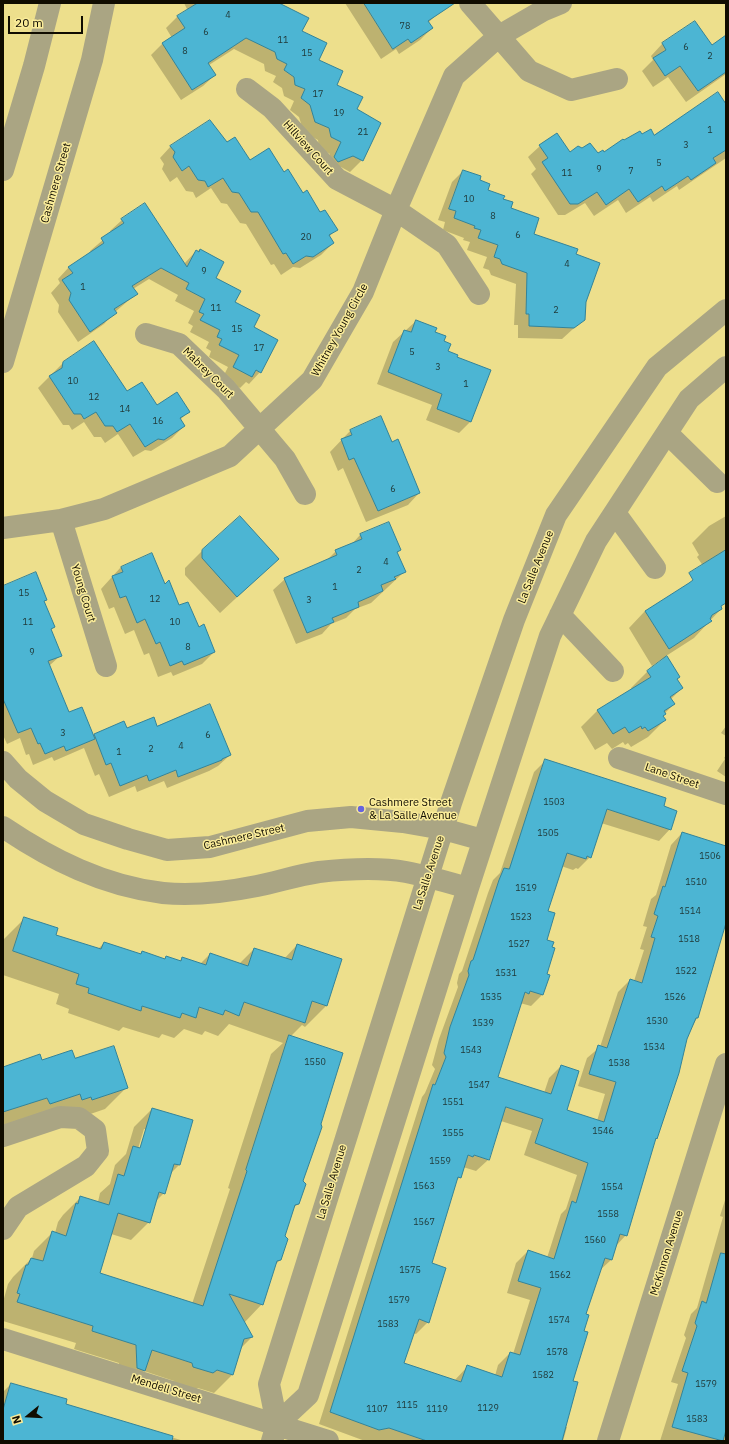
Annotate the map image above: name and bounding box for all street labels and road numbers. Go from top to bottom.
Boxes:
street label: Hillview Court [280,118,336,178]
street label: Cashmere Street [38,141,74,225]
street label: Whitney Young Circle [309,281,371,379]
street label: Mabrey Court [180,345,236,401]
street label: La Salle Avenue [515,529,557,605]
street label: Young Court [68,562,98,624]
street label: Lane Street [643,761,701,791]
street label: Cashmere Street [202,821,286,853]
street label: La Salle Avenue [411,834,447,912]
street label: La Salle Avenue [314,1143,350,1221]
street label: McKinnon Avenue [648,1209,686,1297]
street label: Mendell Street [129,1372,203,1406]

